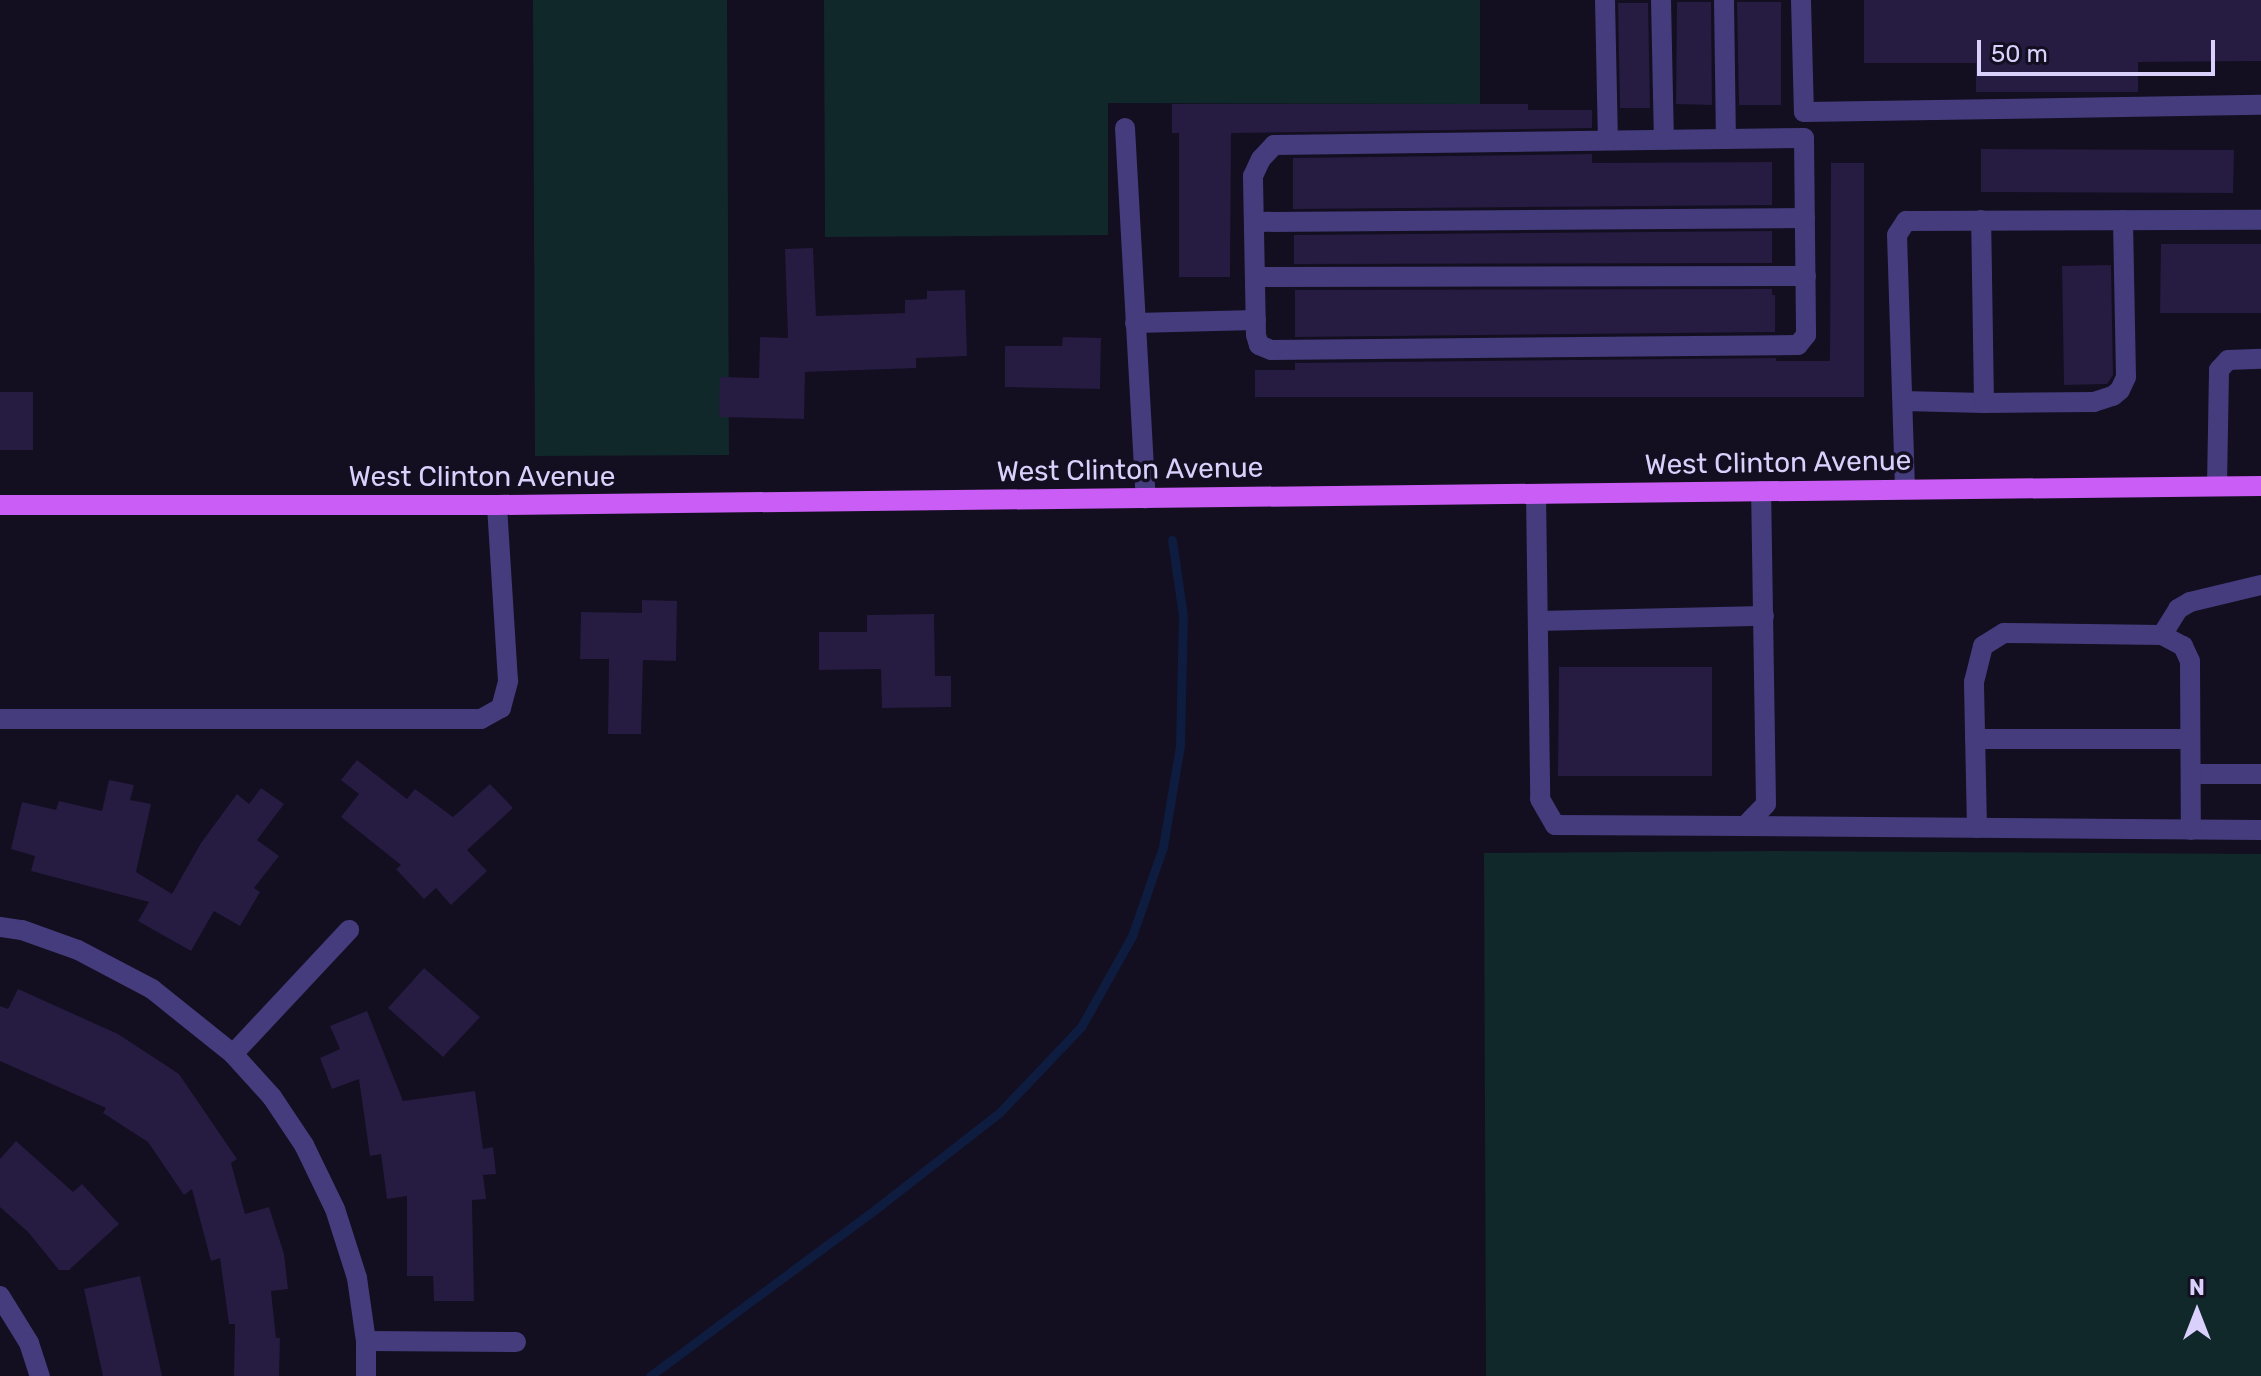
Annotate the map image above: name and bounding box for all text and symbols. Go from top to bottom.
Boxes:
scale bar [1981,24,2219,74]
text: 50 m [1991,40,2048,68]
street label: West Clinton Avenue [1644,444,1912,482]
street label: West Clinton Avenue [996,451,1264,489]
street label: West Clinton Avenue [348,460,616,494]
north arrow [2157,1272,2237,1352]
text: N [2189,1274,2205,1301]

